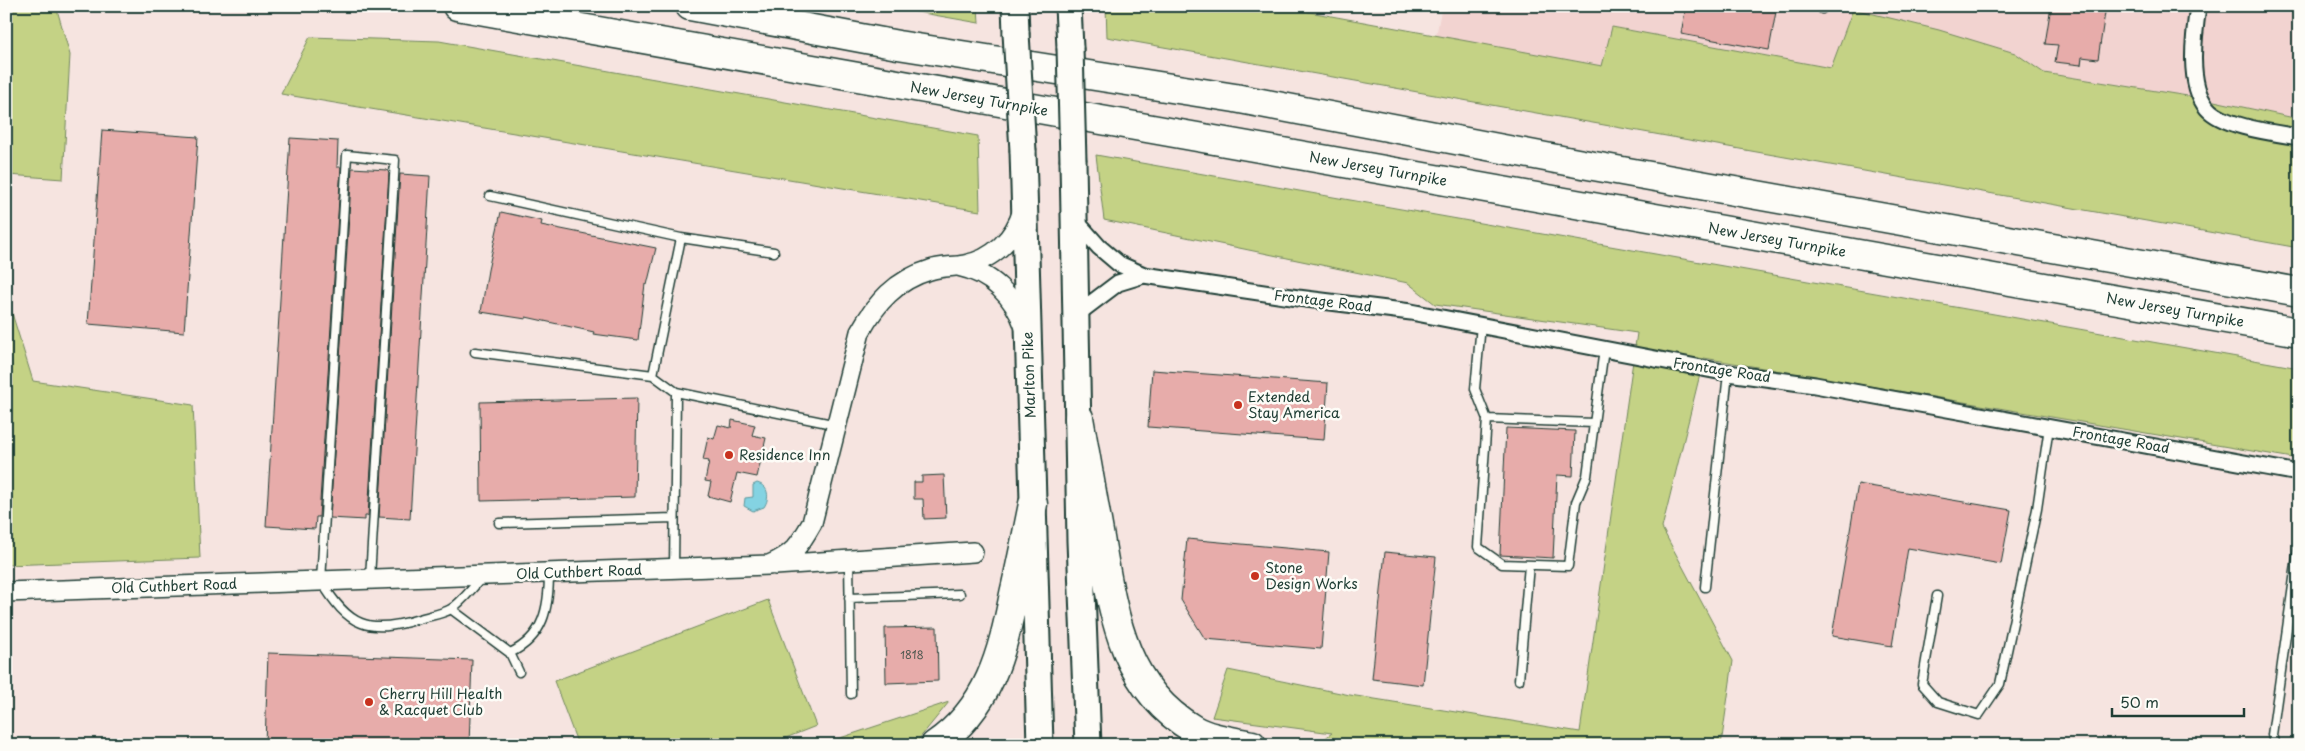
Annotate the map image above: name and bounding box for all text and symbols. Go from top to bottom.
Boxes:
street label: New Jersey Turnpike [908,76,1050,121]
street label: New Jersey Turnpike [1307,146,1449,191]
street label: New Jersey Turnpike [1706,217,1848,262]
street label: Frontage Road [1273,284,1373,317]
street label: New Jersey Turnpike [2104,287,2246,332]
street label: Marlton Pike [1016,331,1041,419]
street label: Frontage Road [1672,351,1772,388]
place label: Extended Stay America [1248,386,1340,423]
marker: Extended Stay America [1232,399,1244,411]
street label: Frontage Road [2071,421,2171,458]
place label: Residence Inn [739,444,830,465]
marker: Residence Inn [723,449,735,461]
place label: Stone Design Works [1265,557,1358,594]
street label: Old Cuthbert Road [516,559,642,584]
marker: Stone Design Works [1249,570,1261,582]
street label: Old Cuthbert Road [111,573,237,598]
house number: 1818 [900,646,924,663]
place label: Cherry Hill Health & Racquet Club [379,683,502,720]
scale bar [2112,686,2245,718]
text: 50 m [2120,690,2159,713]
marker: Cherry Hill Health & Racquet Club [363,696,375,708]

